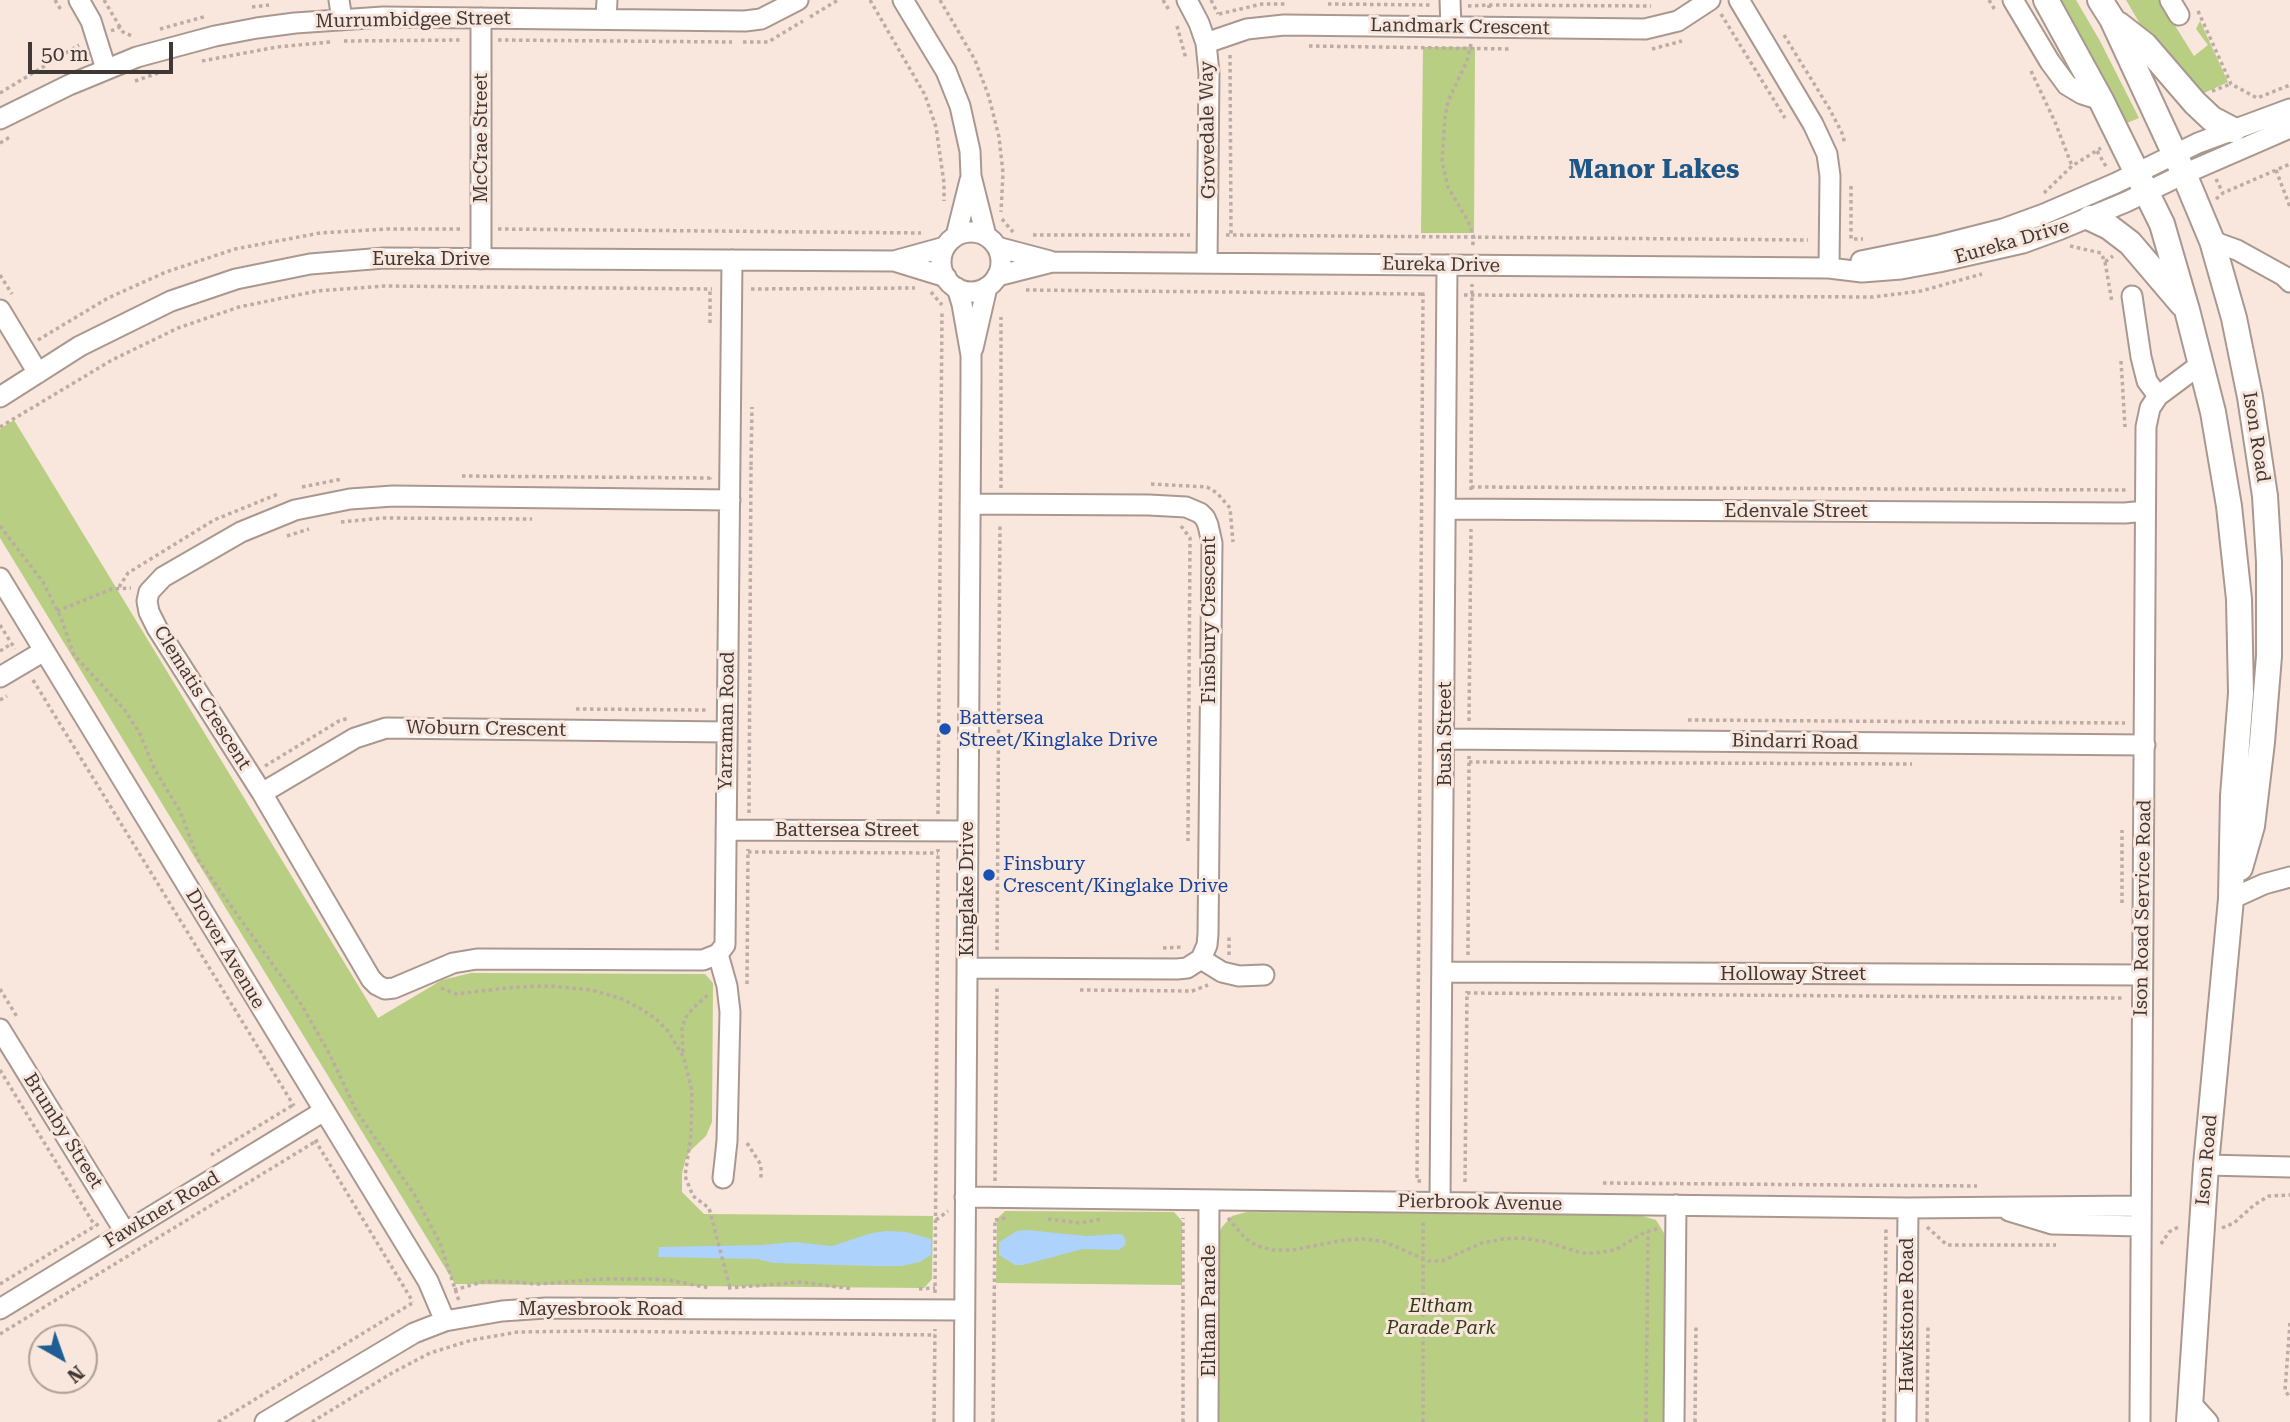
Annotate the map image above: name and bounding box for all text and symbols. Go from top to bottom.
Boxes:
street label: Murrumbidgee Street [315,7,511,33]
street label: Landmark Crescent [1370,14,1550,40]
scale bar [32,28,177,72]
text: 50 m [41,42,89,66]
street label: Grovedale Way [1195,61,1221,199]
street label: McCrae Street [470,73,492,203]
district label: Manor Lakes [1569,154,1739,186]
street label: Eureka Drive [1952,215,2072,269]
street label: Eureka Drive [372,248,490,270]
street label: Eureka Drive [1382,253,1500,277]
street label: Ison Road [2238,390,2274,484]
street label: Edenvale Street [1724,500,1868,522]
street label: Finsbury Crescent [1198,536,1220,704]
street label: Clematis Crescent [148,622,256,774]
street label: Yarraman Road [714,651,740,791]
street label: Bush Street [1434,682,1456,786]
place label: Battersea Street/Kinglake Drive [959,707,1158,751]
street label: Woburn Crescent [406,716,566,742]
marker: Battersea Street/Kinglake Drive [937,721,953,737]
street label: Bindarri Road [1731,729,1859,755]
street label: Ison Road Service Road [2130,800,2156,1016]
street label: Battersea Street [775,819,919,841]
street label: Kinglake Drive [956,821,978,957]
place label: Finsbury Crescent/Kinglake Drive [1003,853,1228,897]
marker: Finsbury Crescent/Kinglake Drive [981,867,997,883]
street label: Drover Avenue [180,885,270,1013]
street label: Holloway Street [1720,963,1866,985]
street label: Brumby Street [18,1069,108,1193]
street label: Ison Road [2192,1113,2222,1207]
street label: Fawkner Road [100,1167,224,1253]
street label: Pierbrook Avenue [1397,1190,1563,1216]
street label: Hawkstone Road [1896,1238,1918,1392]
street label: Eltham Parade [1198,1245,1220,1377]
park label: Eltham Parade Park [1386,1295,1496,1339]
street label: Mayesbrook Road [519,1298,683,1320]
north arrow [28,1324,98,1394]
text: N [63,1360,89,1387]

